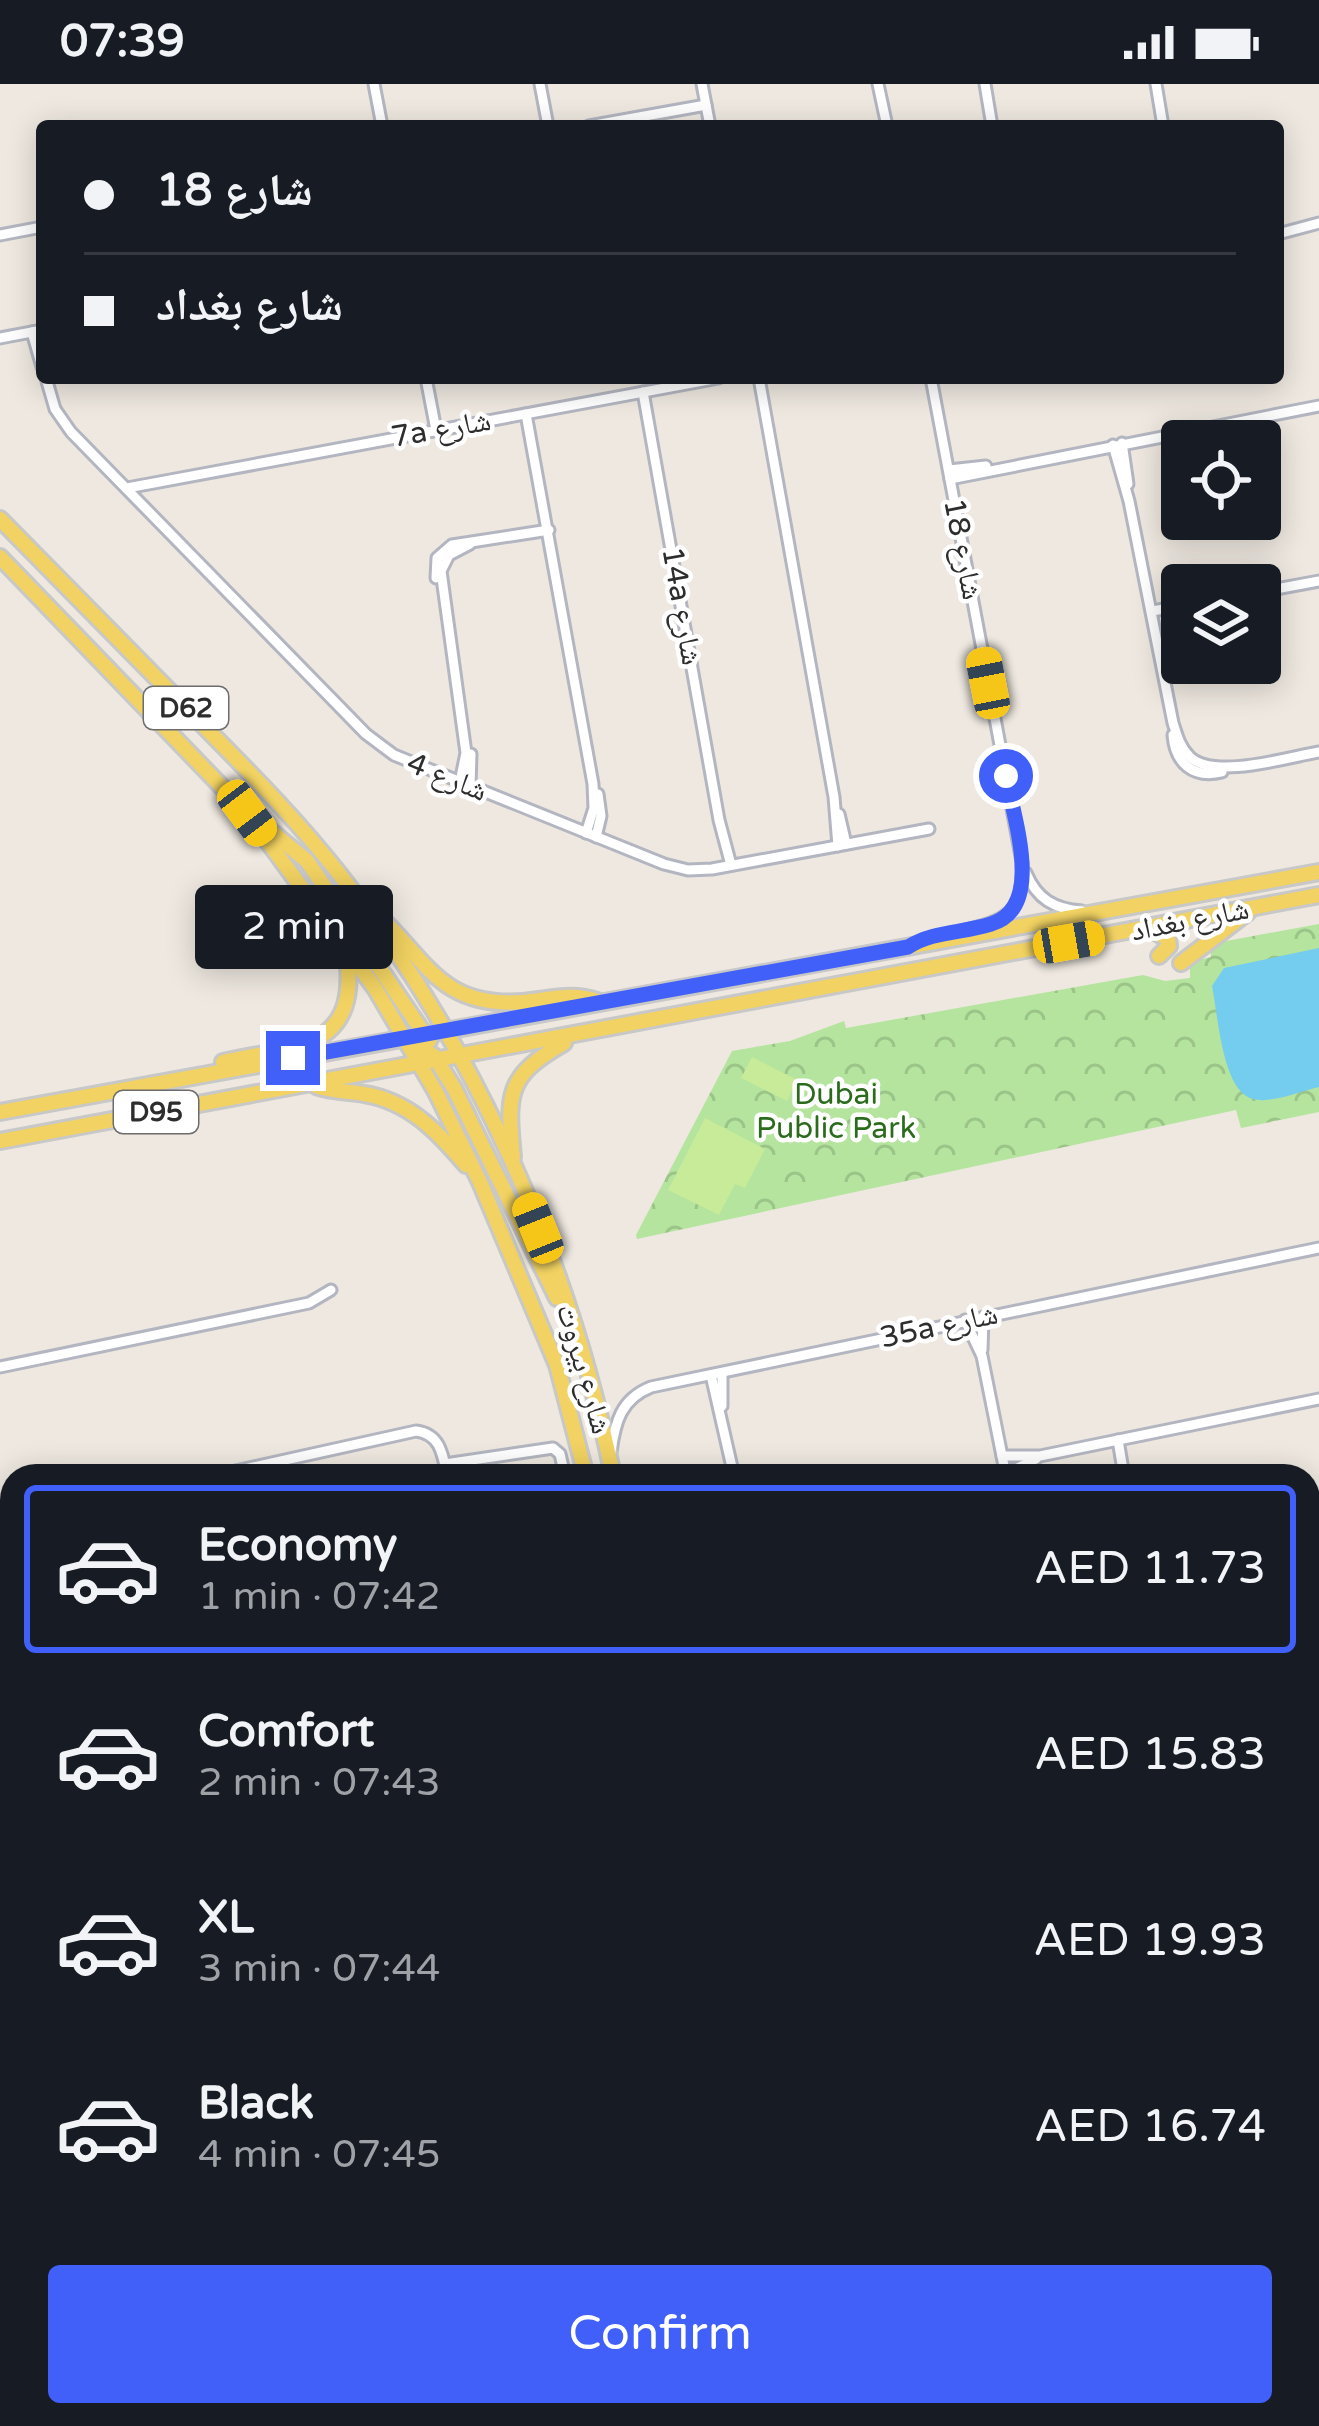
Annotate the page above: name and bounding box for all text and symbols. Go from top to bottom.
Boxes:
text: 07:39 [60,15,185,69]
text: شارع 18 [156,164,313,218]
text: شارع بغداد [156,279,343,333]
street label: 7a شارع [388,402,494,456]
map controls [1161,420,1281,684]
button: locate [1161,420,1281,540]
street label: شارع 18 [935,495,991,603]
street label: 14a شارع [653,544,711,668]
button: layers [1161,564,1281,684]
car [963,644,1013,722]
road number: D62 [144,687,228,729]
street label: شارع 4 [401,744,493,810]
route start [979,749,1033,803]
car [211,773,283,853]
callout: 2 min [194,884,392,968]
street label: شارع بغداد [1128,890,1252,950]
text: 2 min [242,903,346,950]
car [1030,918,1108,966]
route end [266,1031,320,1085]
park label: Dubai Public Park [756,1076,916,1147]
road number: D95 [114,1091,198,1133]
car [508,1188,568,1268]
street label: 35a شارع [877,1295,1001,1357]
street label: شارع بيروت [548,1300,620,1438]
icon: car [54,1515,162,1623]
text: Economy [198,1519,397,1573]
text: AED 11.73 [1034,1542,1266,1596]
text: 1 min · 07:42 [198,1573,440,1620]
icon: car [54,1701,162,1809]
text: Comfort [198,1705,374,1759]
text: AED 15.83 [1034,1728,1266,1782]
text: 2 min · 07:43 [198,1759,440,1806]
icon: car [54,1887,162,1995]
text: XL [198,1891,254,1945]
text: AED 19.93 [1033,1914,1266,1968]
text: 3 min · 07:44 [198,1945,440,1992]
icon: car [54,2073,162,2181]
text: Black [198,2077,314,2131]
text: AED 16.74 [1034,2100,1266,2154]
text: 4 min · 07:45 [198,2131,440,2178]
button: Confirm [48,2265,1272,2403]

